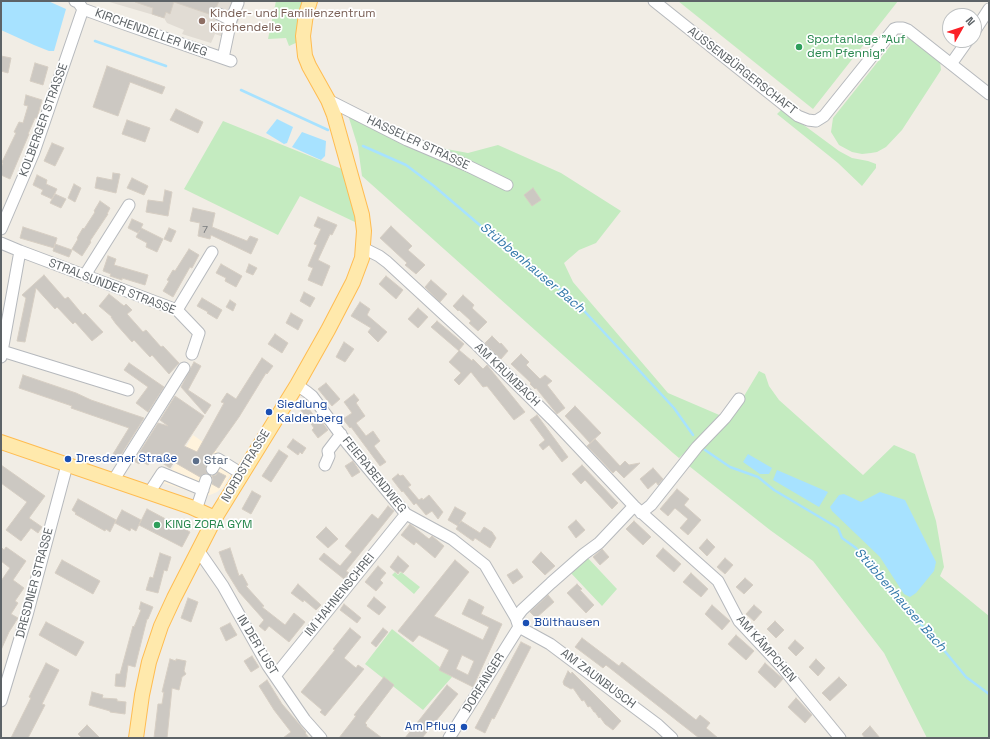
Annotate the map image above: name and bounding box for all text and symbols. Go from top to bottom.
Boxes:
street label: KIRCHENDELLER WEG [93,6,209,60]
place label: Kinder- und Familienzentrum Kirchendelle [210,7,376,35]
north arrow [942,8,982,48]
text: N [963,14,978,28]
marker: Kinder- und Familienzentrum Kirchendelle [197,16,207,26]
street label: AUSSENBÜRGERSCHAFT [685,24,799,118]
place label: Sportanlage "Auf dem Pfennig" [807,33,906,61]
marker: Sportanlage "Auf dem Pfennig" [794,42,804,52]
street label: KOLBERGER STRASSE [17,61,71,179]
street label: HASSELER STRASSE [364,113,472,173]
water label: Stübbenhauser Bach [476,220,588,316]
house number: 7 [202,224,208,236]
street label: STRALSUNDER STRASSE [46,256,178,318]
street label: AM KRUMBACH [471,340,543,410]
place label: Siedlung Kaldenberg [277,398,343,426]
marker: Siedlung Kaldenberg [264,407,274,417]
street label: NORDSTRASSE [219,427,273,505]
street label: FEIERABENDWEG [339,434,409,516]
place label: Dresdener Straße [76,452,177,466]
marker: Dresdener Straße [63,454,73,464]
place label: Star [204,454,228,468]
marker: Star [191,456,201,466]
place label: KING ZORA GYM [165,518,252,532]
marker: KING ZORA GYM [152,520,162,530]
street label: DRESDNER STRASSE [13,526,57,640]
water label: Stübbenhauser Bach [851,545,949,655]
street label: IM HAHNENSCHREI [302,551,378,639]
street label: IN DER LUST [233,612,281,678]
street label: AM KÄMPCHEN [733,613,799,685]
place label: Bülthausen [534,616,600,630]
marker: Bülthausen [521,618,531,628]
street label: AM ZAUNBUSCH [558,646,638,712]
street label: DORFANGER [460,651,508,715]
place label: Am Pflug [405,720,456,734]
marker: Am Pflug [459,722,469,732]

